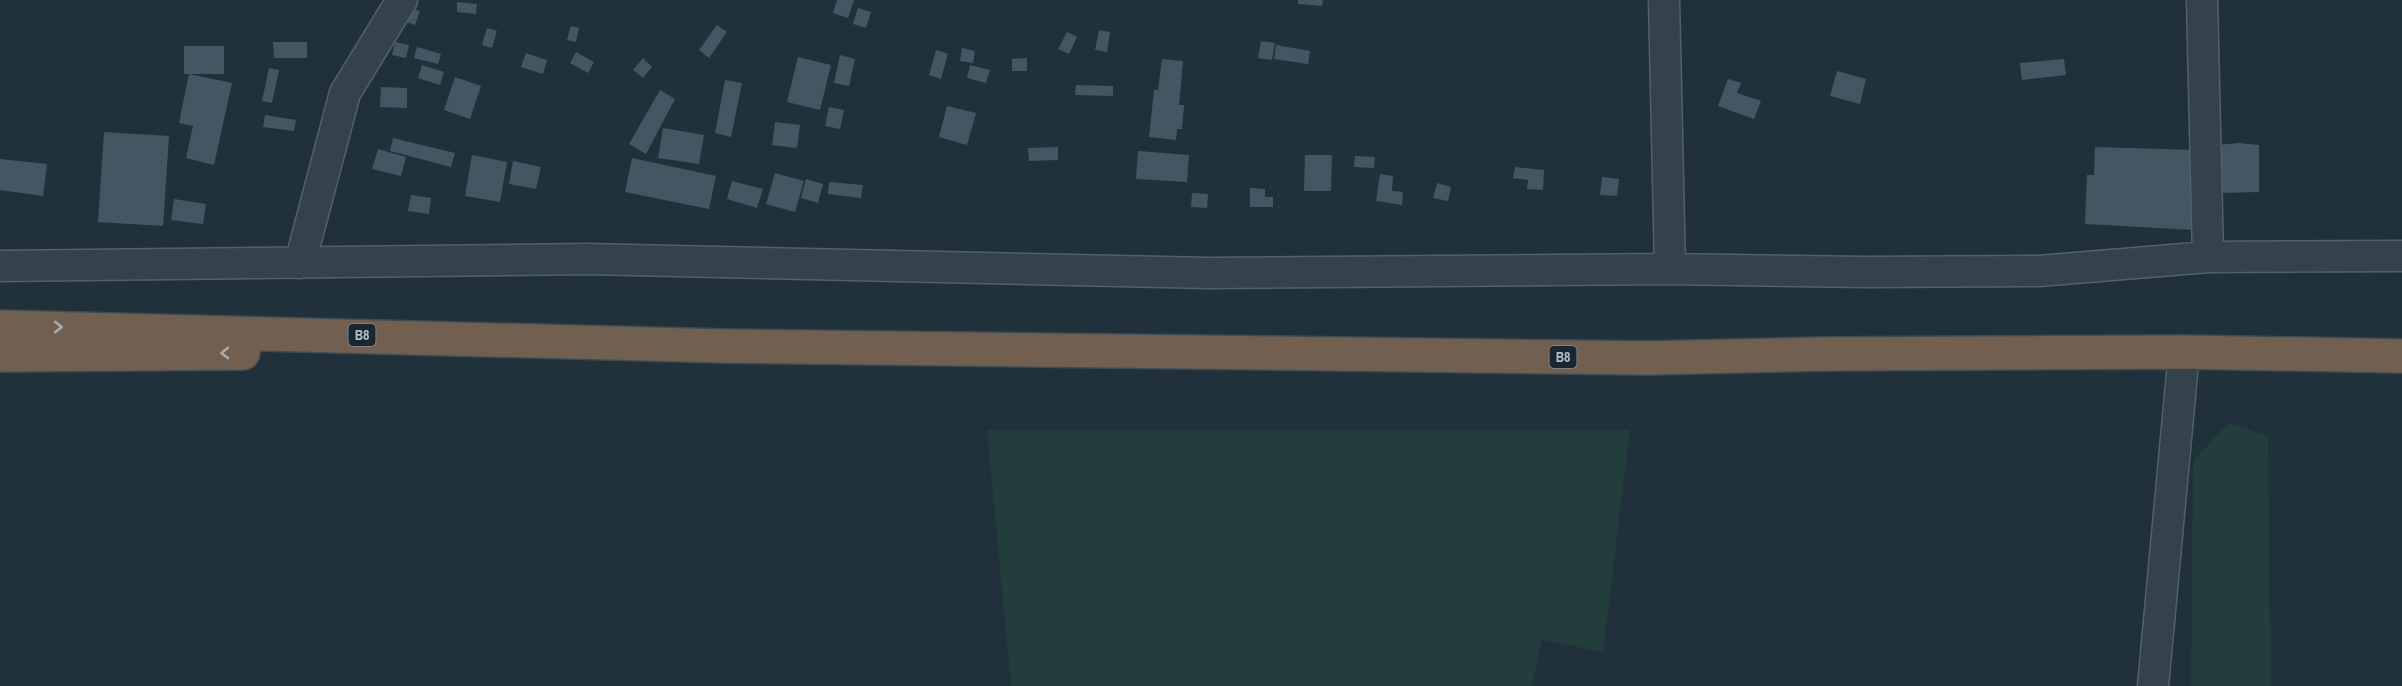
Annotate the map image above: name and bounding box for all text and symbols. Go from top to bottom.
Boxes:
one-way arrow [54,321,63,333]
road number: B8 [348,324,376,346]
road number: B8 [1550,346,1576,368]
one-way arrow [220,347,229,359]

